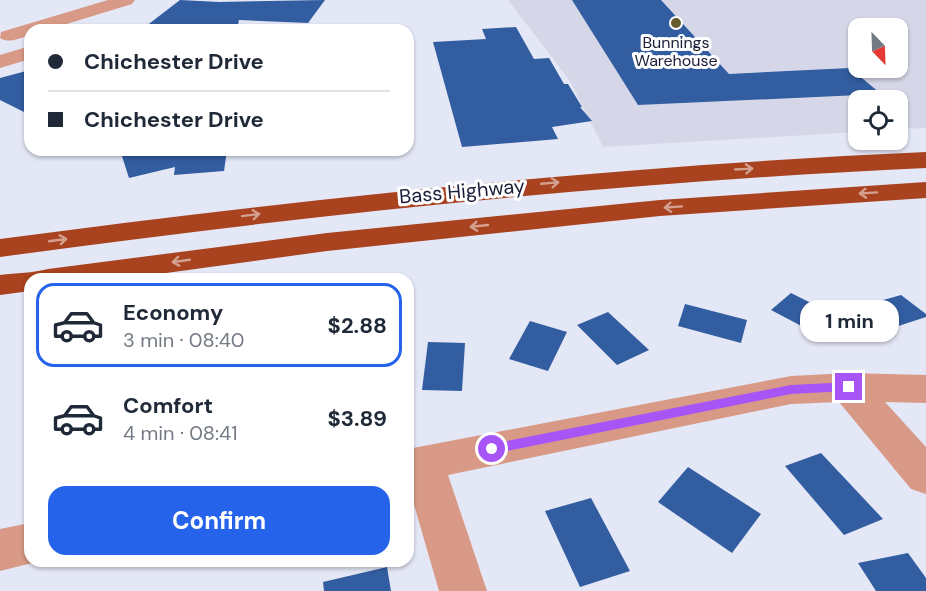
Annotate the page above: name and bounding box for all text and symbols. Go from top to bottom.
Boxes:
marker: Bunnings Warehouse [669,16,683,30]
north arrow [848,18,908,78]
map controls [848,18,908,150]
place label: Bunnings Warehouse [634,32,718,71]
text: Chichester Drive [84,47,264,76]
button: locate [848,90,908,150]
text: Chichester Drive [84,105,264,134]
one-way arrow [734,163,754,174]
street label: Bass Highway [398,173,526,209]
one-way arrow [539,177,559,188]
one-way arrow [858,188,878,199]
one-way arrow [664,202,684,213]
one-way arrow [241,209,261,220]
one-way arrow [470,221,489,232]
one-way arrow [48,234,67,245]
one-way arrow [172,256,192,267]
icon: car [51,298,105,352]
text: Economy [123,298,223,327]
callout: 1 min [800,300,898,342]
text: 1 min [825,308,874,334]
text: $2.88 [328,311,387,340]
text: 3 min · 08:40 [123,327,245,353]
route end [835,373,862,400]
icon: car [51,391,105,445]
text: Comfort [123,391,213,420]
text: $3.89 [328,404,387,433]
text: 4 min · 08:41 [123,420,237,446]
route start [478,435,505,462]
button: Confirm [48,486,390,555]

